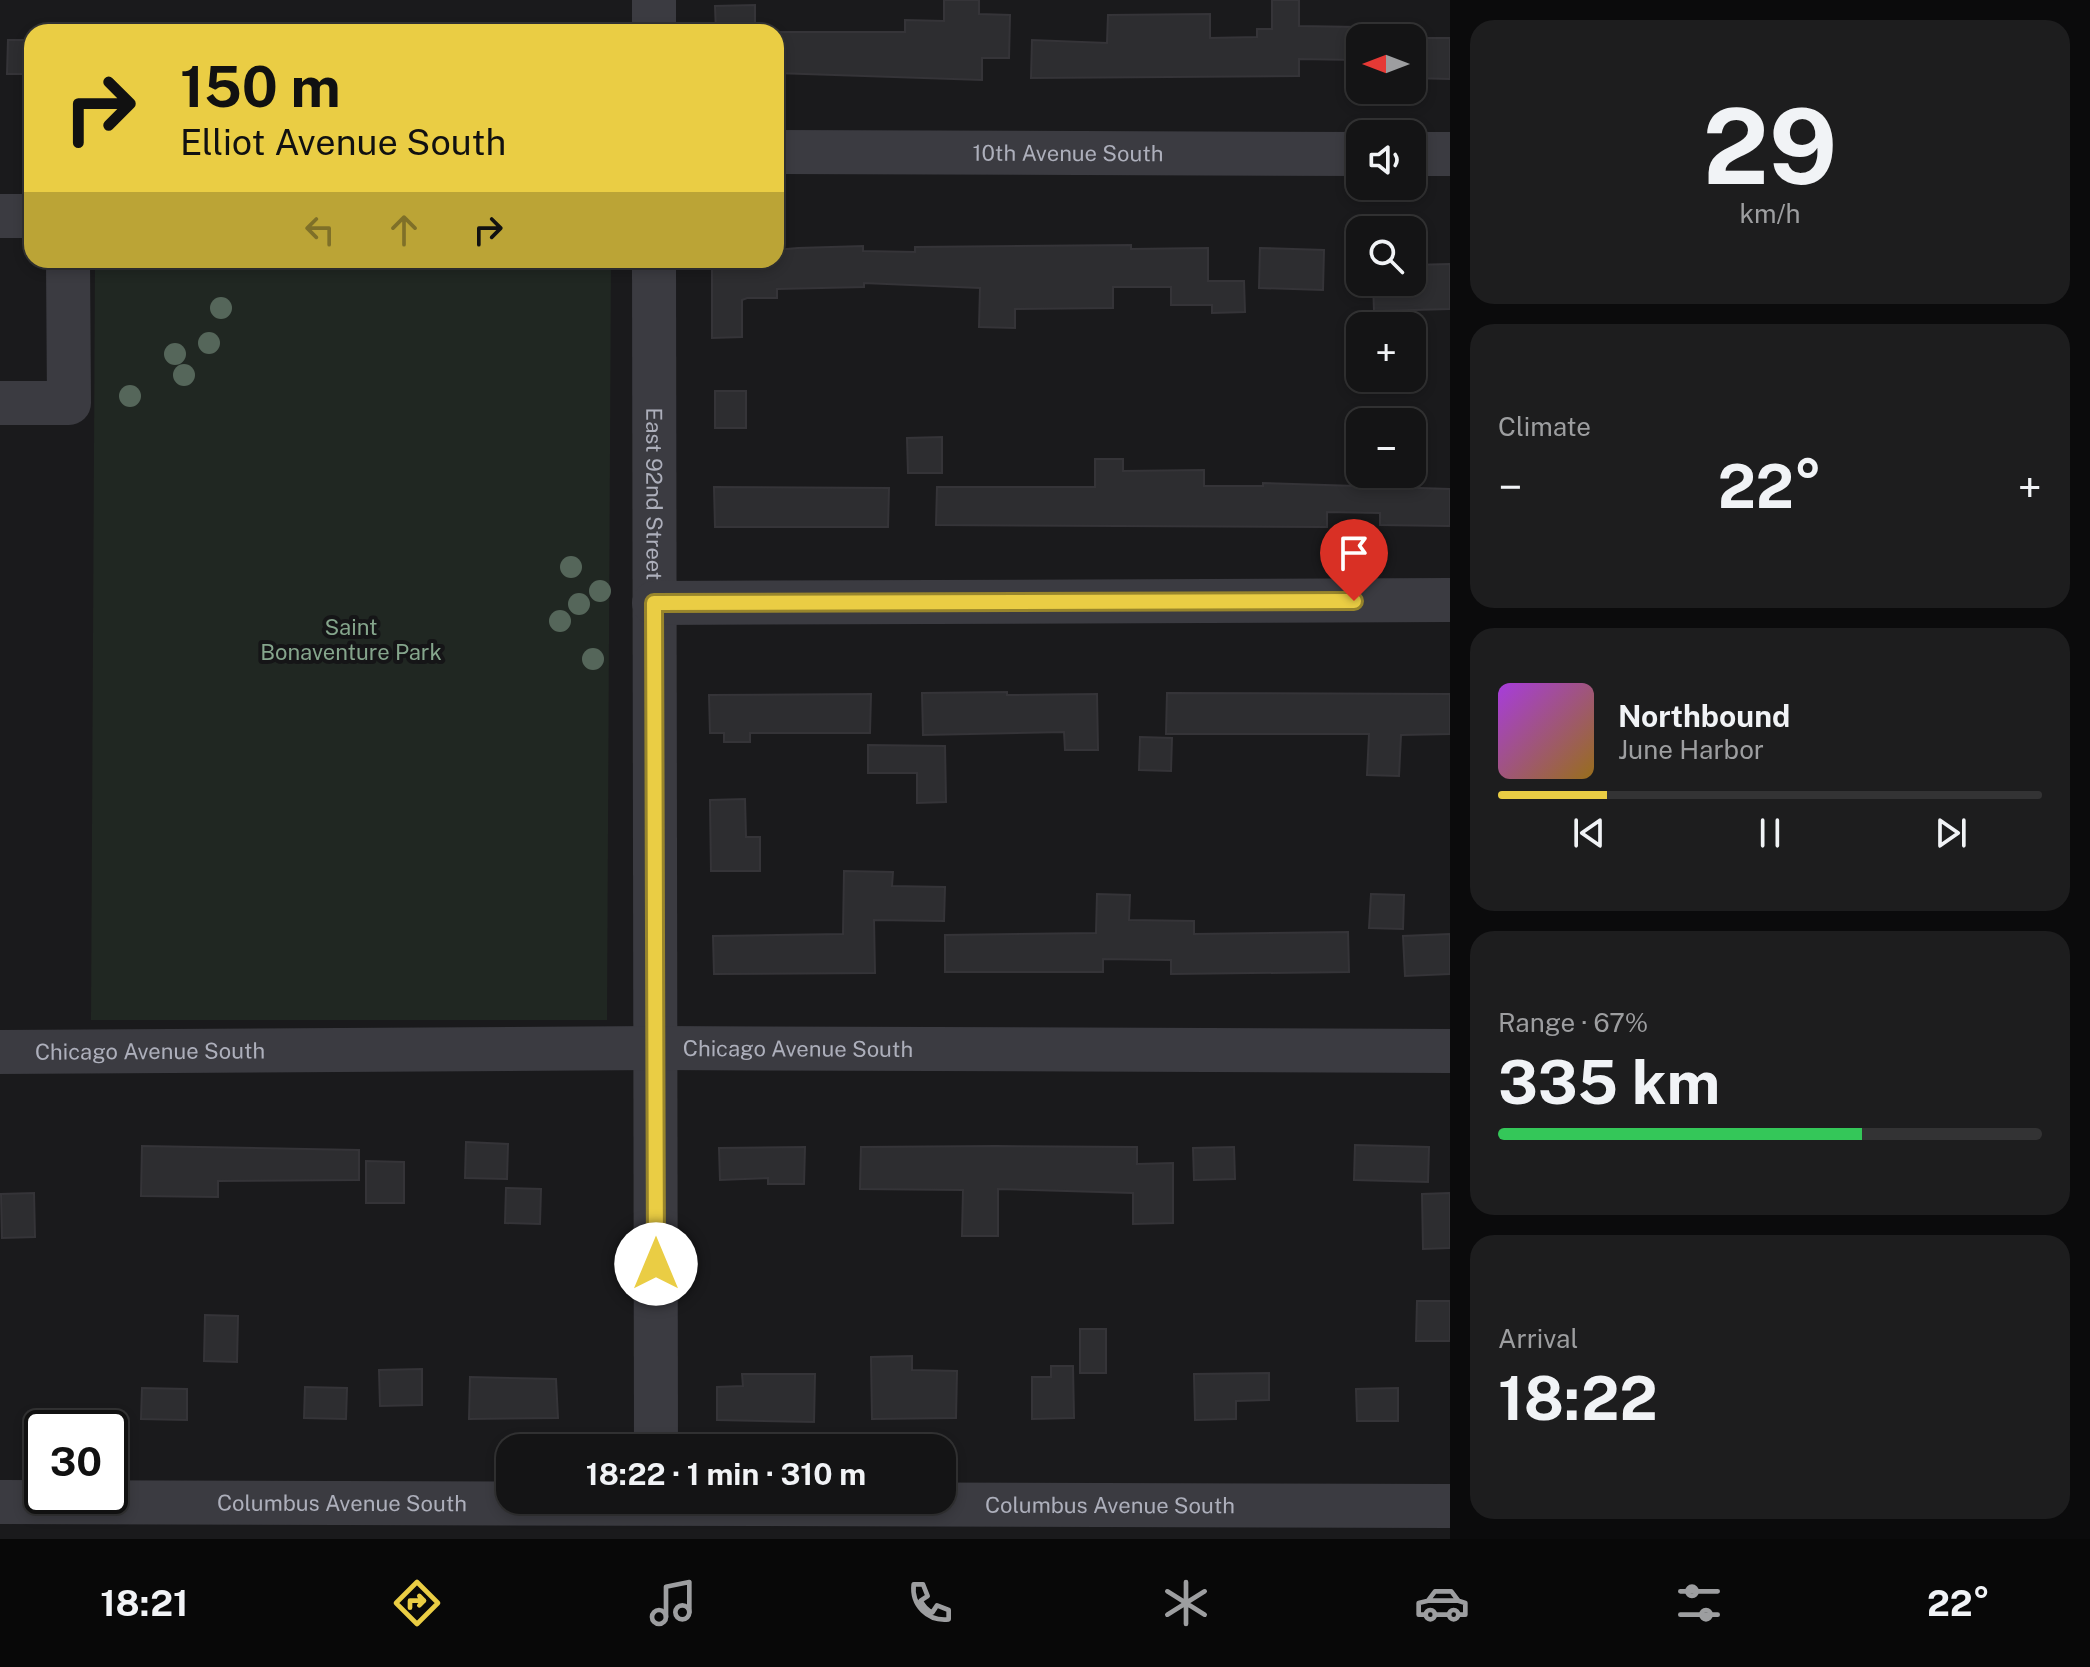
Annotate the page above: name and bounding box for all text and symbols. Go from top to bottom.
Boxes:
north arrow [1346,24,1426,104]
map controls [1346,24,1426,488]
text: 150 m [180,54,341,120]
icon: right [48,56,152,160]
text: 29 [1703,85,1837,207]
button: sound [1346,120,1426,200]
text: Elliot Avenue South [180,121,506,163]
street label: 10th Avenue South [972,140,1164,166]
text: km/h [1739,198,1801,229]
icon: left [298,208,342,252]
icon: ahead [382,208,426,252]
icon: right [466,208,510,252]
button: search [1346,216,1426,296]
button: + [1346,312,1426,392]
street label: East 92nd Street [641,408,668,580]
button: − [1346,408,1426,488]
text: Climate [1498,411,1591,442]
text: 22° [1718,451,1822,522]
text: − [1498,461,1522,513]
text: + [2018,461,2042,513]
pin [1320,519,1388,601]
icon: arrive [1332,531,1376,575]
park label: Saint Bonaventure Park [260,614,442,665]
text: Northbound [1618,698,1790,734]
text: June Harbor [1618,734,1764,765]
icon: previous [1567,811,1611,855]
icon: pause [1748,811,1792,855]
icon: next [1929,811,1973,855]
text: Range · 67% [1498,1007,1648,1038]
street label: Chicago Avenue South [683,1035,913,1062]
street label: Chicago Avenue South [35,1037,265,1065]
text: 335 km [1498,1047,1720,1118]
position arrow [614,1222,698,1306]
text: Arrival [1498,1323,1578,1354]
text: 18:22 [1498,1363,1658,1434]
speed limit sign: 30 [24,1410,128,1514]
text: 18:22 · 1 min · 310 m [586,1456,866,1492]
street label: Columbus Avenue South [217,1490,467,1516]
street label: Columbus Avenue South [985,1492,1235,1518]
icon: directions [389,1575,445,1631]
icon: music [645,1575,701,1631]
icon: phone [902,1575,958,1631]
icon: climate [1158,1575,1214,1631]
icon: car [1414,1575,1470,1631]
icon: filters [1671,1575,1727,1631]
text: 18:21 [100,1582,188,1624]
text: 22° [1927,1582,1990,1624]

